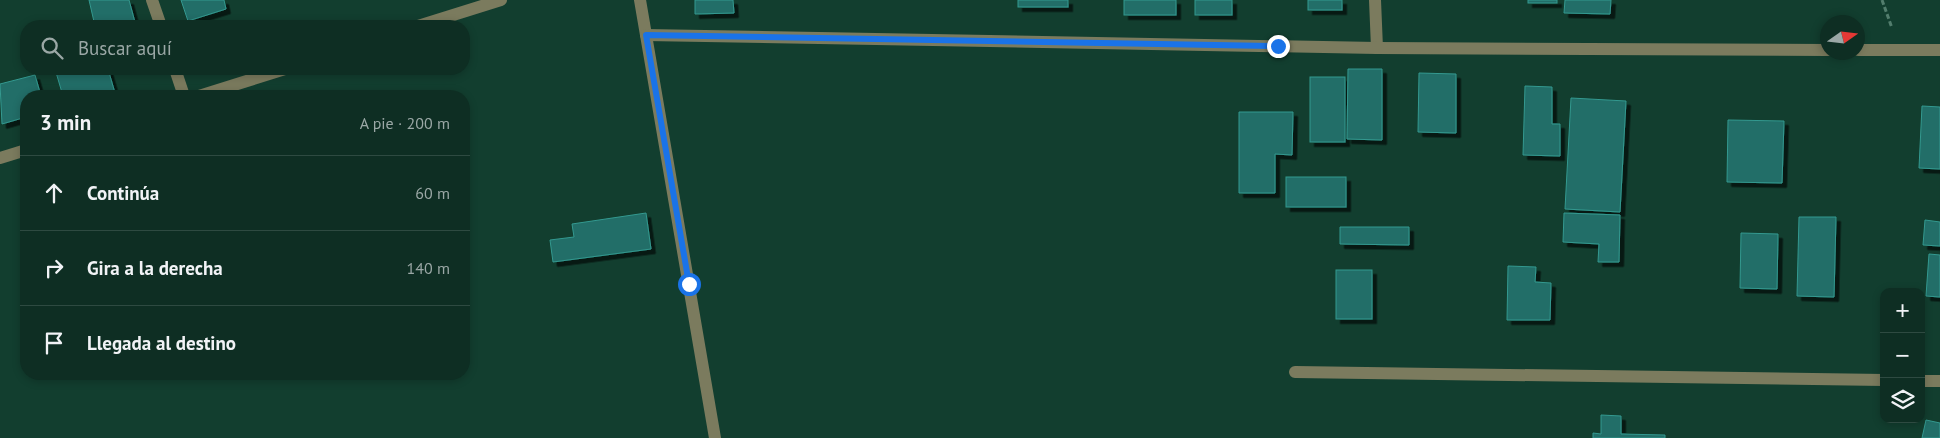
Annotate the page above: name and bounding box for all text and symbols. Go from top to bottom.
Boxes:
north arrow [1820,15,1865,60]
search box [20,20,470,75]
icon: search [38,34,66,62]
route end [1267,35,1290,58]
text: Buscar aquí [78,36,172,60]
text: 3 min [40,109,91,136]
text: A pie · 200 m [360,113,450,133]
icon: ahead [40,179,68,207]
text: Continúa [87,181,159,205]
text: 60 m [415,183,450,203]
icon: right [40,254,68,282]
text: Gira a la derecha [87,256,223,280]
text: 140 m [407,258,450,278]
route start [678,273,701,296]
map controls [1880,288,1925,423]
button: + [1880,288,1925,333]
icon: arrive [40,329,68,357]
text: Llegada al destino [87,331,236,355]
button: − [1880,333,1925,378]
button: layers [1880,378,1925,423]

